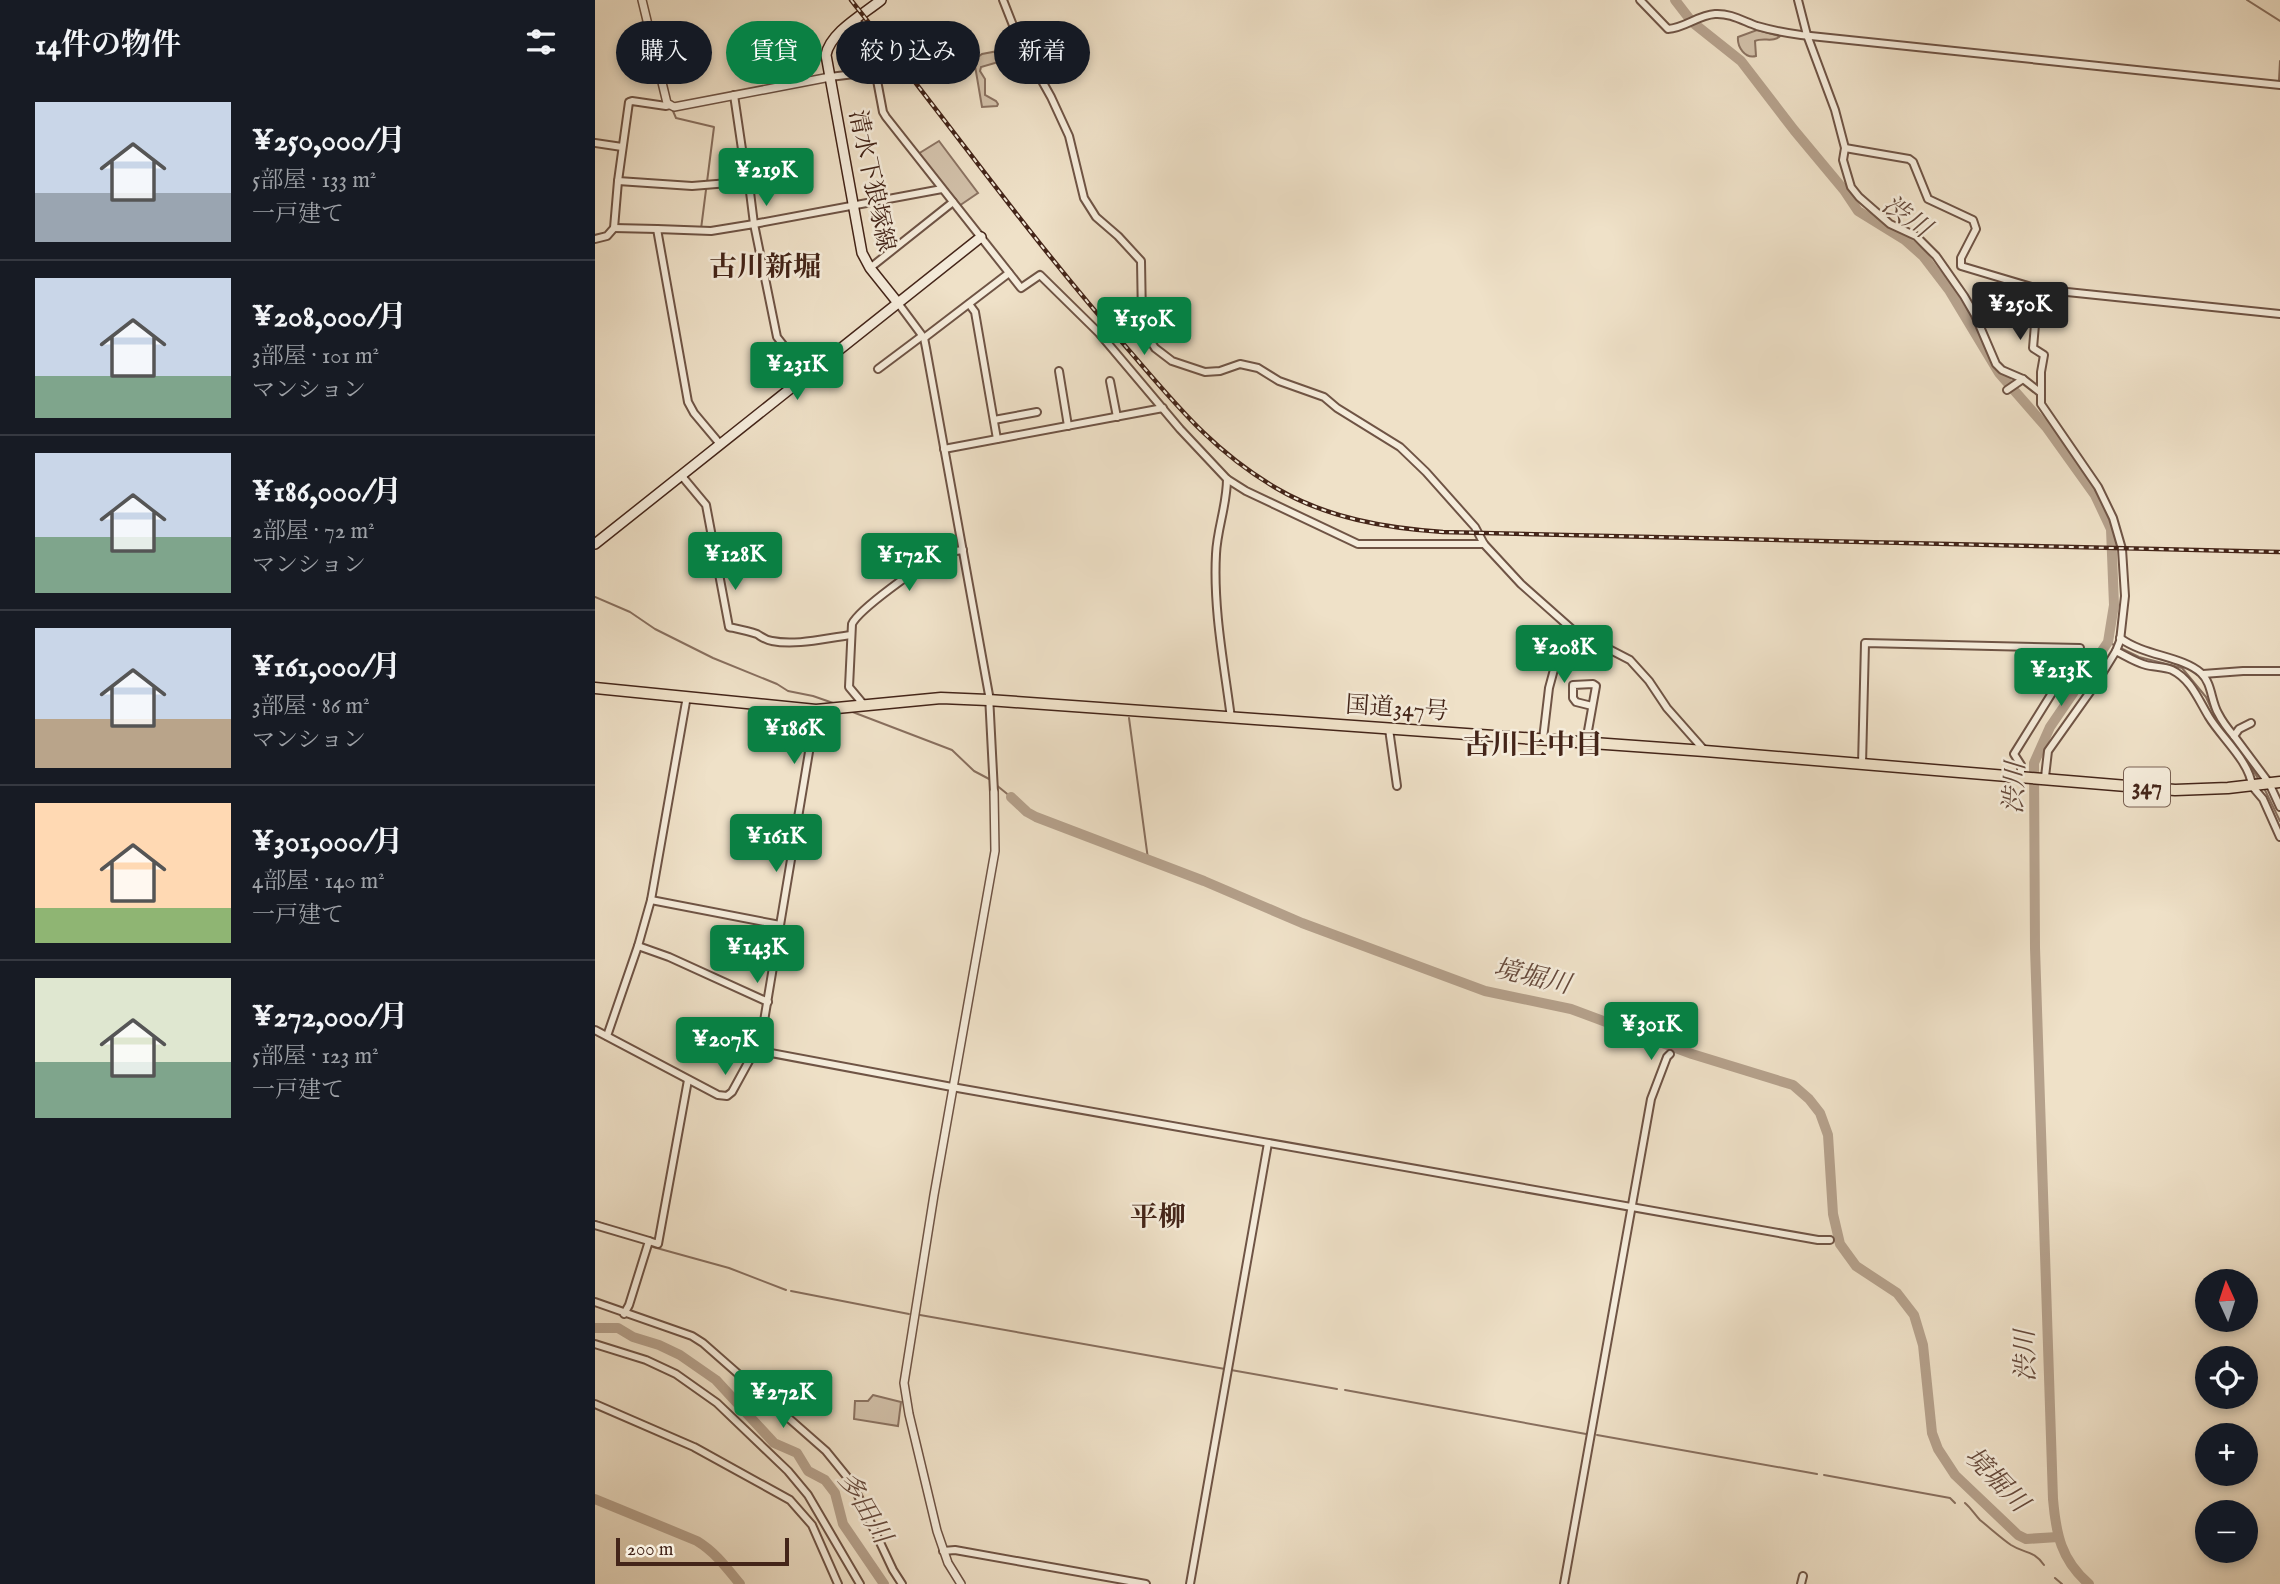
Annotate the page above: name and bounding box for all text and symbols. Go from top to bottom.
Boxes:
chip: 購入 [616,21,712,84]
chip: 賃貸 [726,21,822,84]
chip: 絞り込み [836,21,980,84]
chip: 新着 [994,21,1090,84]
icon: filters [522,23,560,61]
text: 14件の物件 [35,27,181,65]
street label: 清水下狼塚線 [841,107,901,255]
text: ¥250,000/月 [252,123,406,161]
icon: home [91,130,175,214]
pin: ¥219K [717,148,815,208]
text: ¥219K [735,156,797,185]
text: 5部屋 · 133 m² [252,166,376,195]
water label: 渋川 [1875,189,1939,247]
text: 一戸建て [252,200,344,229]
district label: 古川新堀 [709,251,821,286]
pin: ¥250K [1971,282,2069,342]
text: ¥250K [1988,290,2052,319]
pin: ¥150K [1095,298,1193,357]
text: ¥208,000/月 [252,299,407,337]
text: ¥150K [1113,305,1175,334]
icon: home [91,306,175,390]
text: 3部屋 · 101 m² [252,342,379,371]
pin: ¥231K [748,342,846,402]
text: ¥231K [766,350,828,379]
text: マンション [252,376,366,405]
text: ¥186,000/月 [252,474,402,512]
icon: home [91,481,175,565]
text: 2部屋 · 72 m² [252,517,375,546]
pin: ¥128K [686,532,784,592]
pin: ¥172K [860,534,958,593]
text: ¥128K [704,540,766,569]
text: ¥172K [877,541,941,570]
text: マンション [252,551,366,580]
pin: ¥208K [1515,626,1613,685]
text: ¥208K [1532,633,1596,662]
pin: ¥213K [2012,648,2110,708]
text: ¥161,000/月 [252,649,401,687]
icon: home [91,656,175,740]
text: ¥213K [2030,656,2092,685]
street label: 国道347号 [1344,690,1450,728]
text: 3部屋 · 86 m² [252,692,370,721]
pin: ¥186K [745,706,843,766]
text: ¥186K [764,714,824,743]
text: マンション [252,726,366,755]
district label: 古川上中目 [1463,729,1603,764]
water label: 渋川 [1997,758,2033,815]
road number: 347 [2124,768,2170,806]
pin: ¥161K [727,814,825,874]
text: ¥161K [746,822,806,851]
text: ¥301,000/月 [252,824,403,862]
icon: home [91,831,175,915]
text: 4部屋 · 140 m² [252,867,385,896]
text: 一戸建て [252,901,344,930]
pin: ¥143K [708,926,806,985]
text: ¥143K [726,933,788,962]
water label: 境堀川 [1490,952,1577,1003]
text: ¥272,000/月 [252,999,408,1037]
pin: ¥301K [1602,1002,1700,1062]
icon: home [91,1006,175,1090]
text: ¥301K [1620,1010,1682,1039]
pin: ¥207K [676,1018,774,1077]
text: ¥207K [692,1025,758,1054]
text: 5部屋 · 123 m² [252,1042,379,1071]
text: 一戸建て [252,1076,344,1105]
district label: 平柳 [1130,1201,1186,1236]
north arrow [2195,1269,2257,1332]
map controls [2195,1269,2258,1563]
water label: 渋川 [2009,1327,2043,1382]
button: locate [2195,1346,2258,1409]
pin: ¥272K [734,1370,832,1430]
text: ¥272K [750,1378,816,1407]
button: + [2195,1423,2258,1486]
water label: 境堀川 [1957,1440,2037,1522]
water label: 多田川 [830,1466,900,1552]
button: − [2195,1500,2258,1563]
scale bar [616,1535,789,1567]
text: 200 m [627,1538,673,1562]

